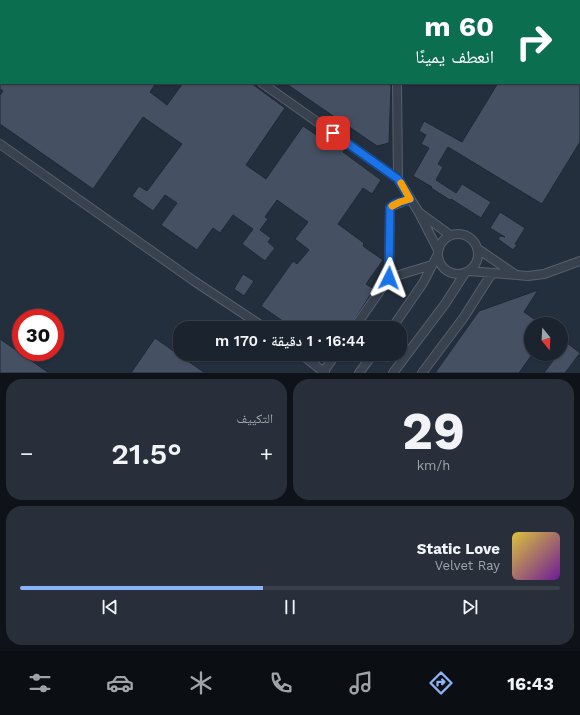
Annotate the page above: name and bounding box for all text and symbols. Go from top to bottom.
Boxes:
text: 60 m [424,10,494,43]
icon: right [508,16,560,68]
text: انعطف يمينًا [415,46,494,67]
pin [316,116,350,150]
icon: arrive [322,122,344,144]
position arrow [368,257,410,299]
speed limit sign: 30 [12,309,64,361]
north arrow [524,317,568,361]
map controls [524,317,568,361]
text: 16:44 · 1 دقيقة · 170 m [215,332,365,350]
text: 29 [402,401,465,462]
text: التكييف [237,411,273,426]
text: 21.5° [111,436,182,471]
text: − [20,441,33,466]
text: + [260,441,273,466]
text: km/h [417,458,450,473]
text: Static Love [417,540,500,558]
text: Velvet Ray [435,558,500,573]
icon: previous [99,596,121,618]
icon: pause [279,596,301,618]
icon: next [459,596,481,618]
icon: filters [26,669,54,697]
icon: car [106,669,134,697]
icon: climate [187,669,215,697]
icon: phone [267,669,295,697]
icon: music [347,669,375,697]
icon: directions [427,669,455,697]
text: 16:43 [507,673,554,694]

